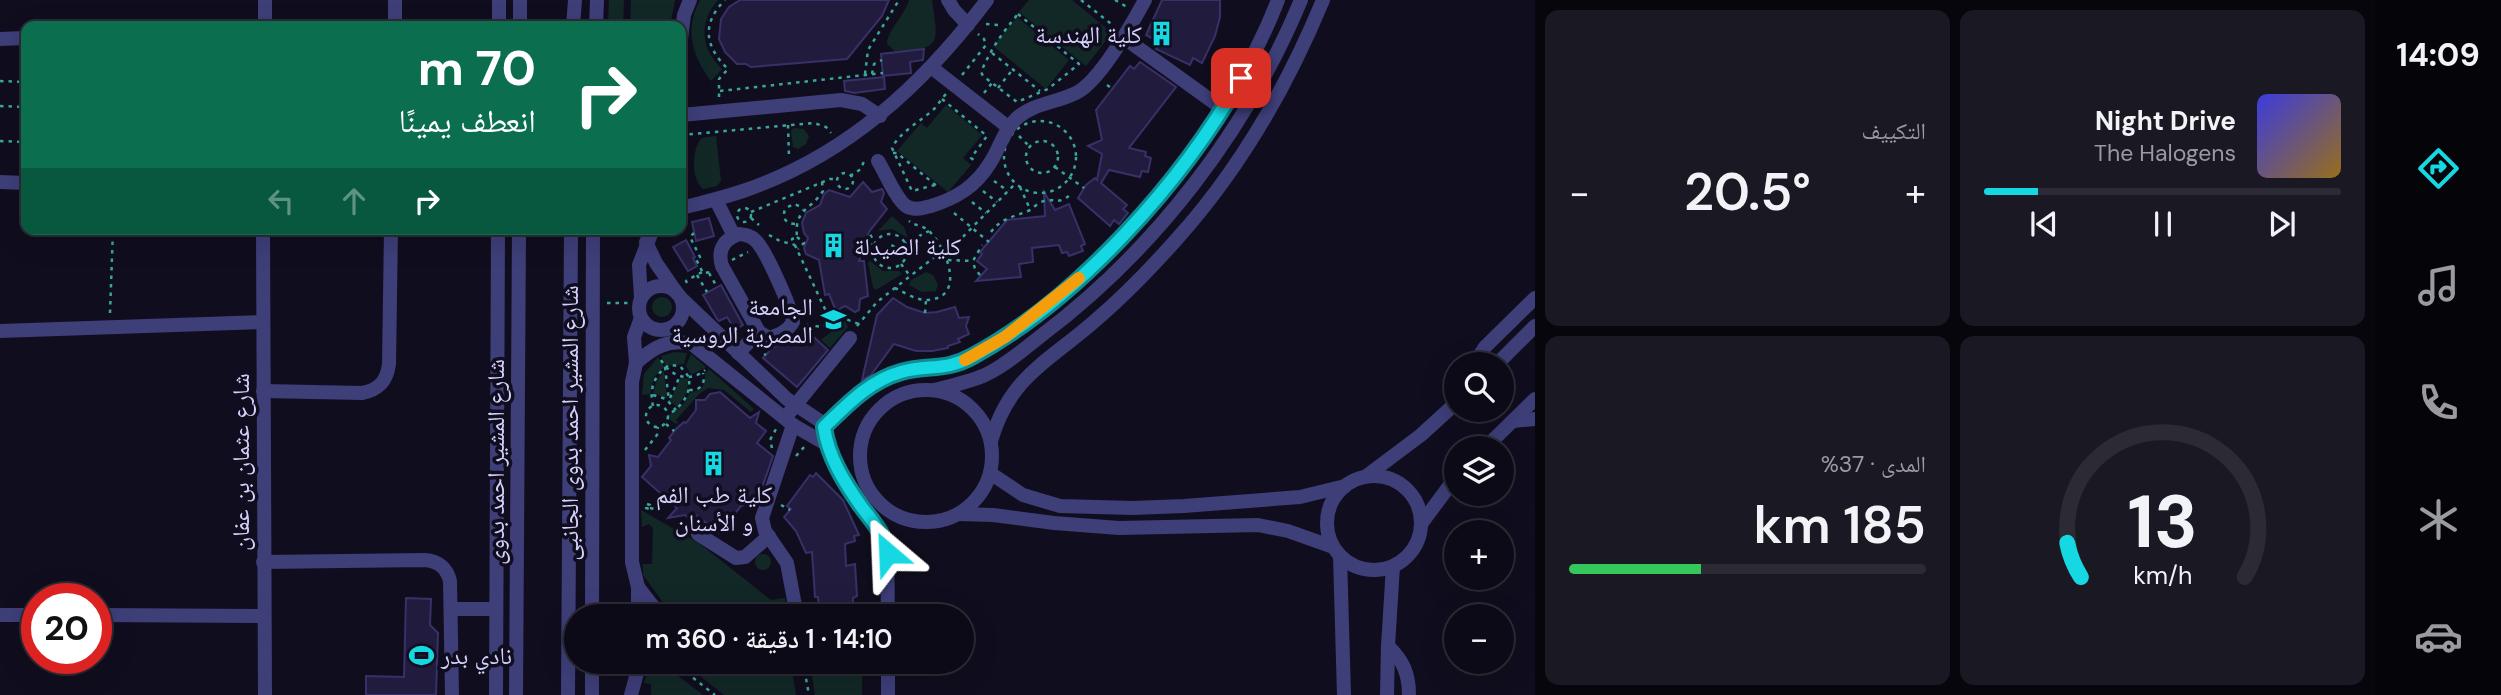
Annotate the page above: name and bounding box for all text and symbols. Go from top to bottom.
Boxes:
place label: كلية الهندسة [1035,19,1142,50]
building icon: كلية الهندسة [1148,20,1176,48]
text: 14:09 [2396,34,2480,76]
text: 70 m [418,36,536,100]
pin [1211,48,1271,108]
icon: right [560,49,651,140]
icon: arrive [1222,59,1260,97]
text: انعطف يمينًا [398,100,536,142]
text: Night Drive [2095,104,2236,138]
text: التكييف [1861,116,1926,146]
text: The Halogens [2094,138,2236,168]
icon: directions [2414,144,2463,193]
text: 20.5° [1684,158,1811,226]
text: − [1569,168,1590,218]
text: + [1905,168,1926,218]
icon: left [262,182,300,220]
icon: ahead [335,182,373,220]
icon: right [408,182,446,220]
icon: previous [2025,205,2063,243]
icon: pause [2144,205,2182,243]
icon: next [2263,205,2301,243]
place label: كلية الصيدلة [854,231,961,262]
building icon: كلية الصيدلة [820,232,848,260]
icon: music [2414,261,2463,310]
street label: شارع المشير احمد بدوى الجانبى [554,285,585,561]
place label: الجامعة المصرية الروسية [671,291,813,350]
school or university icon: الجامعة المصرية الروسية [819,306,847,334]
map controls [1444,352,1514,674]
button: search [1444,352,1514,422]
street label: شارع المشير احمد بدوى [480,359,511,565]
street label: شارع عثمان بن عفان [225,373,256,551]
icon: phone [2414,378,2463,427]
button: layers [1444,436,1514,506]
building icon: كلية طب الفم و الأسنان [700,449,728,477]
text: المدى · 37% [1821,449,1926,479]
text: 13 [2127,475,2198,570]
place label: كلية طب الفم و الأسنان [656,479,772,538]
text: 185 km [1753,491,1926,559]
icon: climate [2414,495,2463,544]
position arrow [851,516,925,590]
button: + [1444,520,1514,590]
text: km/h [2133,558,2192,591]
speed limit sign: 20 [21,583,112,674]
button: − [1444,604,1514,674]
icon: car [2414,612,2463,661]
text: 14:10 · 1 دقيقة · 360 m [646,622,892,656]
place label: نادي بدر [440,640,512,675]
sports icon: نادي بدر [407,641,435,669]

